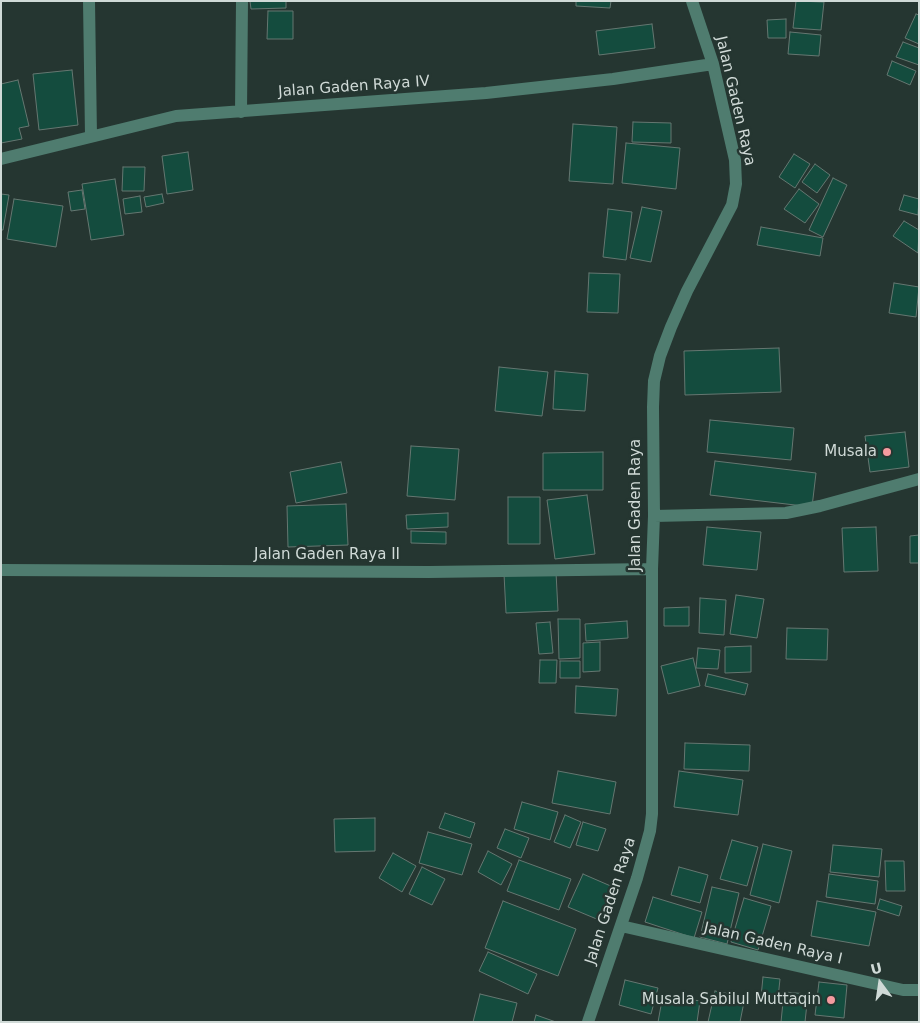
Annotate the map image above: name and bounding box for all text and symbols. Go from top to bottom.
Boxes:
street label: Jalan Gaden Raya [711,34,759,168]
street label: Jalan Gaden Raya IV [278,73,430,101]
street label: Jalan Gaden Raya [627,439,645,571]
place label: Musala [824,443,877,461]
marker: Musala [881,446,893,458]
street label: Jalan Gaden Raya II [254,546,400,564]
street label: Jalan Gaden Raya [582,835,640,967]
street label: Jalan Gaden Raya I [702,919,844,969]
north arrow [855,958,905,1008]
text: U [869,959,884,978]
place label: Musala Sabilul Muttaqin [642,991,821,1009]
marker: Musala Sabilul Muttaqin [825,994,837,1006]

